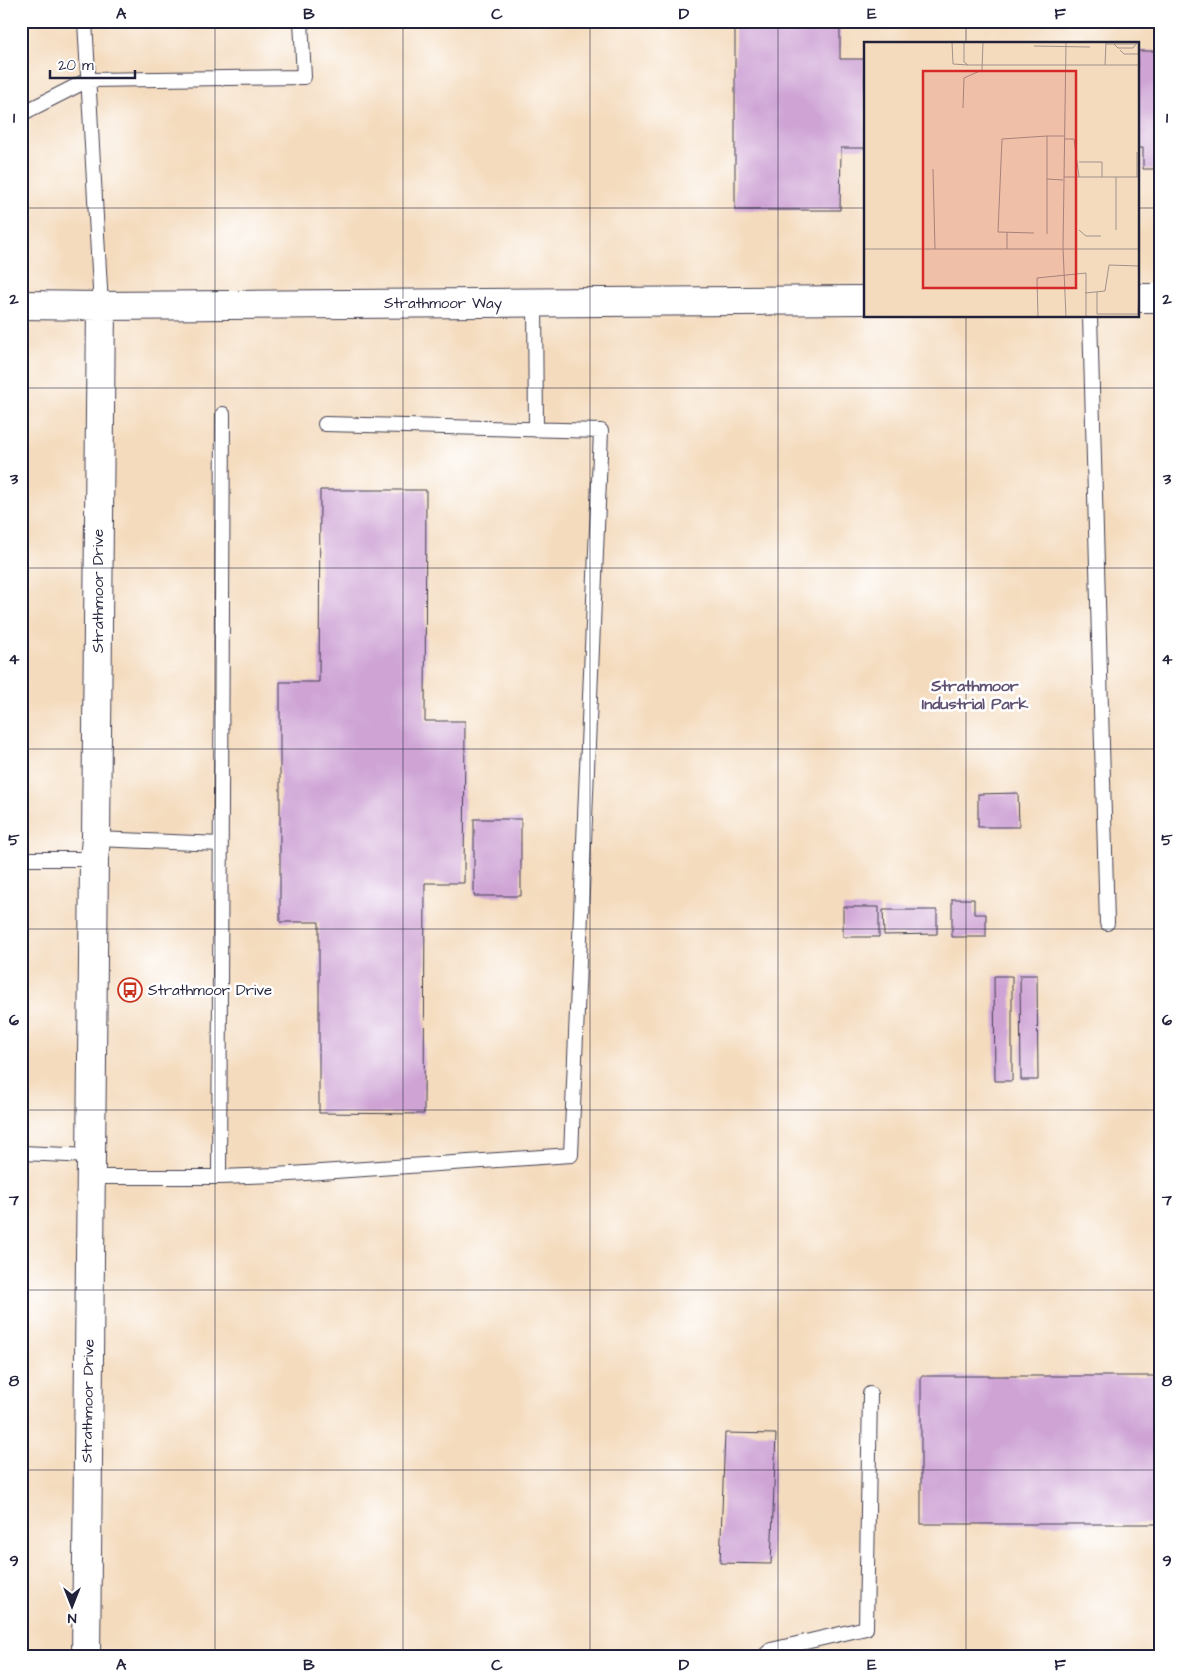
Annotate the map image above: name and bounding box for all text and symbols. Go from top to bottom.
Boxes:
text: A [116,3,127,25]
text: B [303,3,315,25]
text: C [491,3,503,25]
text: D [679,3,690,25]
text: E [867,3,877,25]
text: F [1054,3,1066,25]
inset map [864,42,1138,318]
scale bar [50,48,135,80]
text: 20 m [58,55,94,76]
text: 1 [13,107,16,129]
text: 1 [1166,107,1169,129]
text: 2 [8,288,19,310]
text: 2 [1161,288,1172,310]
street label: Strathmoor Way [384,293,502,315]
text: 3 [9,468,19,490]
text: 3 [1162,468,1172,490]
street label: Strathmoor Drive [88,529,109,653]
text: 4 [9,648,20,670]
text: 4 [1162,648,1173,670]
district label: Strathmoor Industrial Park [922,675,1028,715]
text: 5 [8,829,20,851]
text: 5 [1161,829,1173,851]
bus stop icon: Strathmoor Drive [117,977,143,1003]
place label: Strathmoor Drive [148,980,272,1001]
text: 6 [9,1009,19,1031]
text: 6 [1162,1009,1172,1031]
text: 7 [8,1189,19,1211]
text: 7 [1161,1189,1172,1211]
street label: Strathmoor Drive [76,1339,100,1463]
text: 8 [9,1370,20,1392]
text: 8 [1162,1370,1173,1392]
text: 9 [9,1550,19,1572]
text: 9 [1162,1550,1172,1572]
north arrow [48,1580,98,1630]
text: N [67,1608,76,1628]
text: A [116,1654,127,1676]
text: B [303,1654,315,1676]
text: C [491,1654,503,1676]
text: D [679,1654,690,1676]
text: E [867,1654,877,1676]
text: F [1054,1654,1066,1676]

